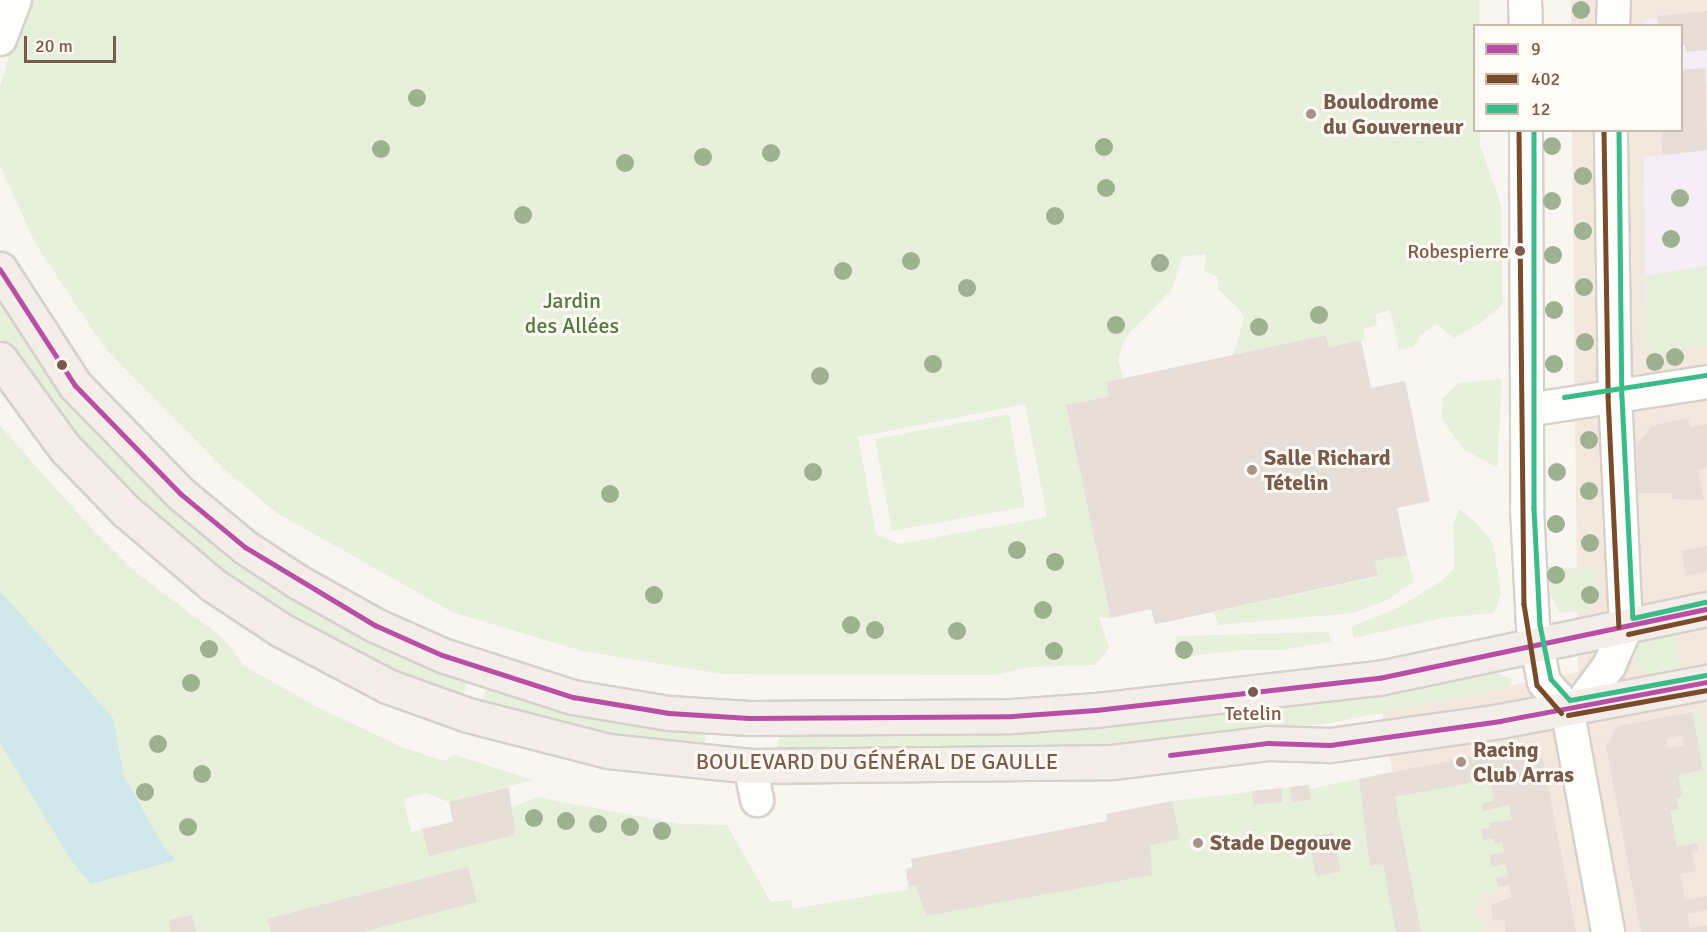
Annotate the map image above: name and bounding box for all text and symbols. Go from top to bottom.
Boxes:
scale bar [27,24,118,62]
legend [1473,24,1683,132]
text: 20 m [35,35,73,57]
text: 9 [1531,38,1541,60]
text: 402 [1531,68,1560,90]
place label: Boulodrome du Gouverneur [1323,88,1463,140]
text: 12 [1531,98,1550,120]
marker: Boulodrome du Gouverneur [1304,107,1318,121]
place label: Robespierre [1407,239,1509,263]
marker: Robespierre [1514,245,1526,257]
park label: Jardin des Allées [525,287,619,338]
unlabelled marker [56,359,68,371]
place label: Salle Richard Tételin [1264,444,1391,496]
marker: Salle Richard Tételin [1245,463,1259,477]
marker: Tetelin [1247,686,1259,698]
place label: Tetelin [1224,701,1282,725]
place label: Racing Club Arras [1473,736,1574,788]
street label: BOULEVARD DU GÉNÉRAL DE GAULLE [696,749,1058,775]
marker: Racing Club Arras [1454,755,1468,769]
place label: Stade Degouve [1210,830,1352,856]
marker: Stade Degouve [1191,836,1205,850]

